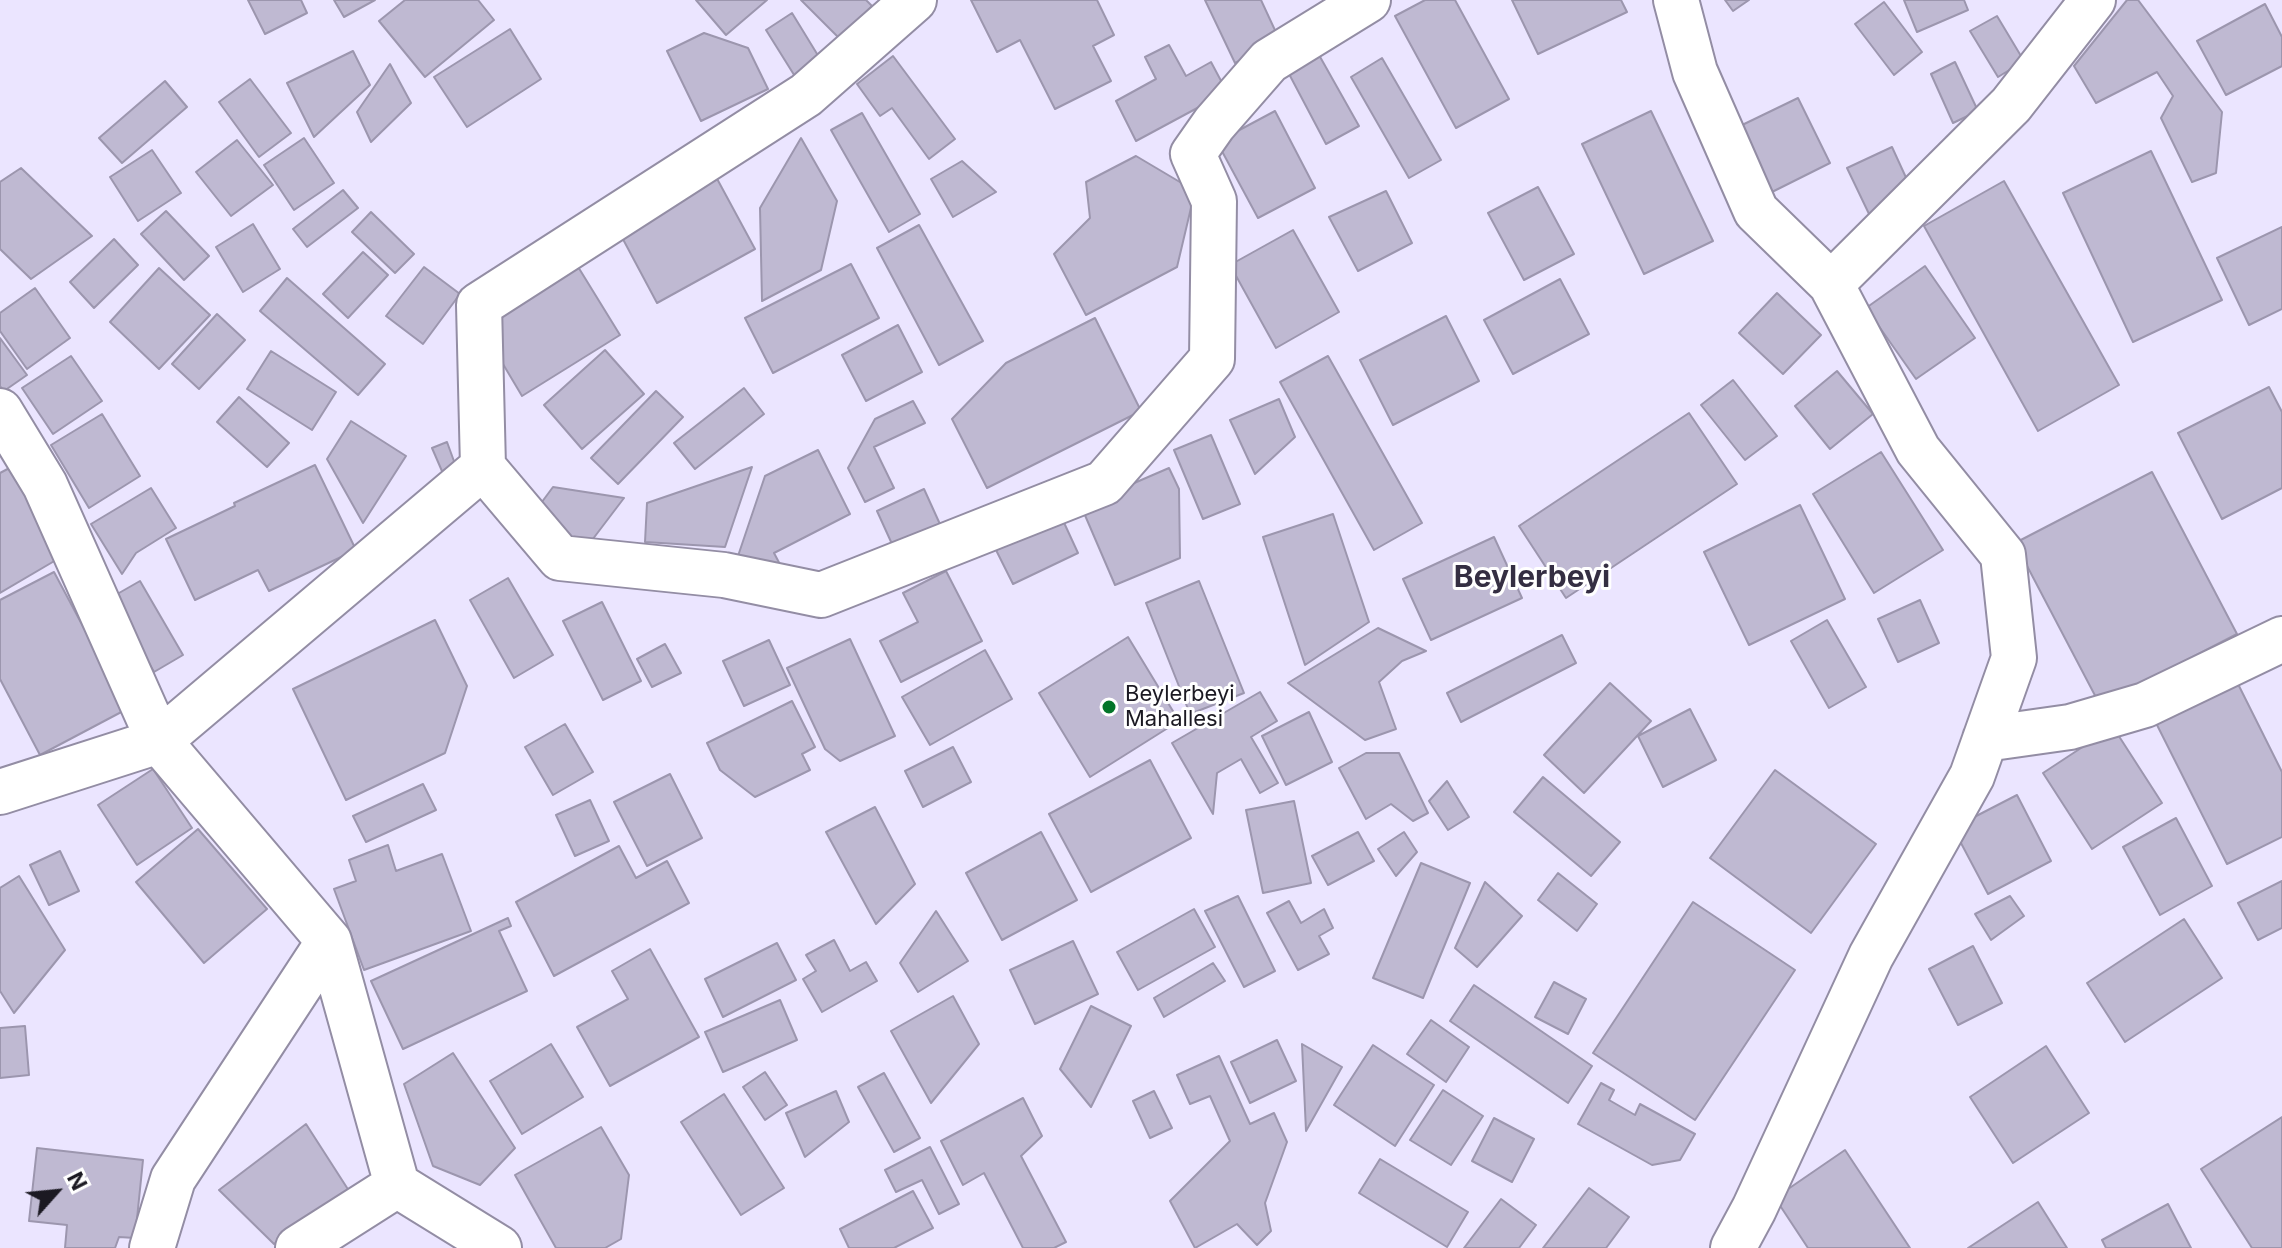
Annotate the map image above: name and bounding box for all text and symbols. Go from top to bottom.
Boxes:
district label: Beylerbeyi [1454,560,1610,596]
place label: Beylerbeyi Mahallesi [1125,681,1235,732]
marker: Beylerbeyi Mahallesi [1100,698,1118,716]
north arrow [16,1152,96,1232]
text: N [62,1168,93,1194]

